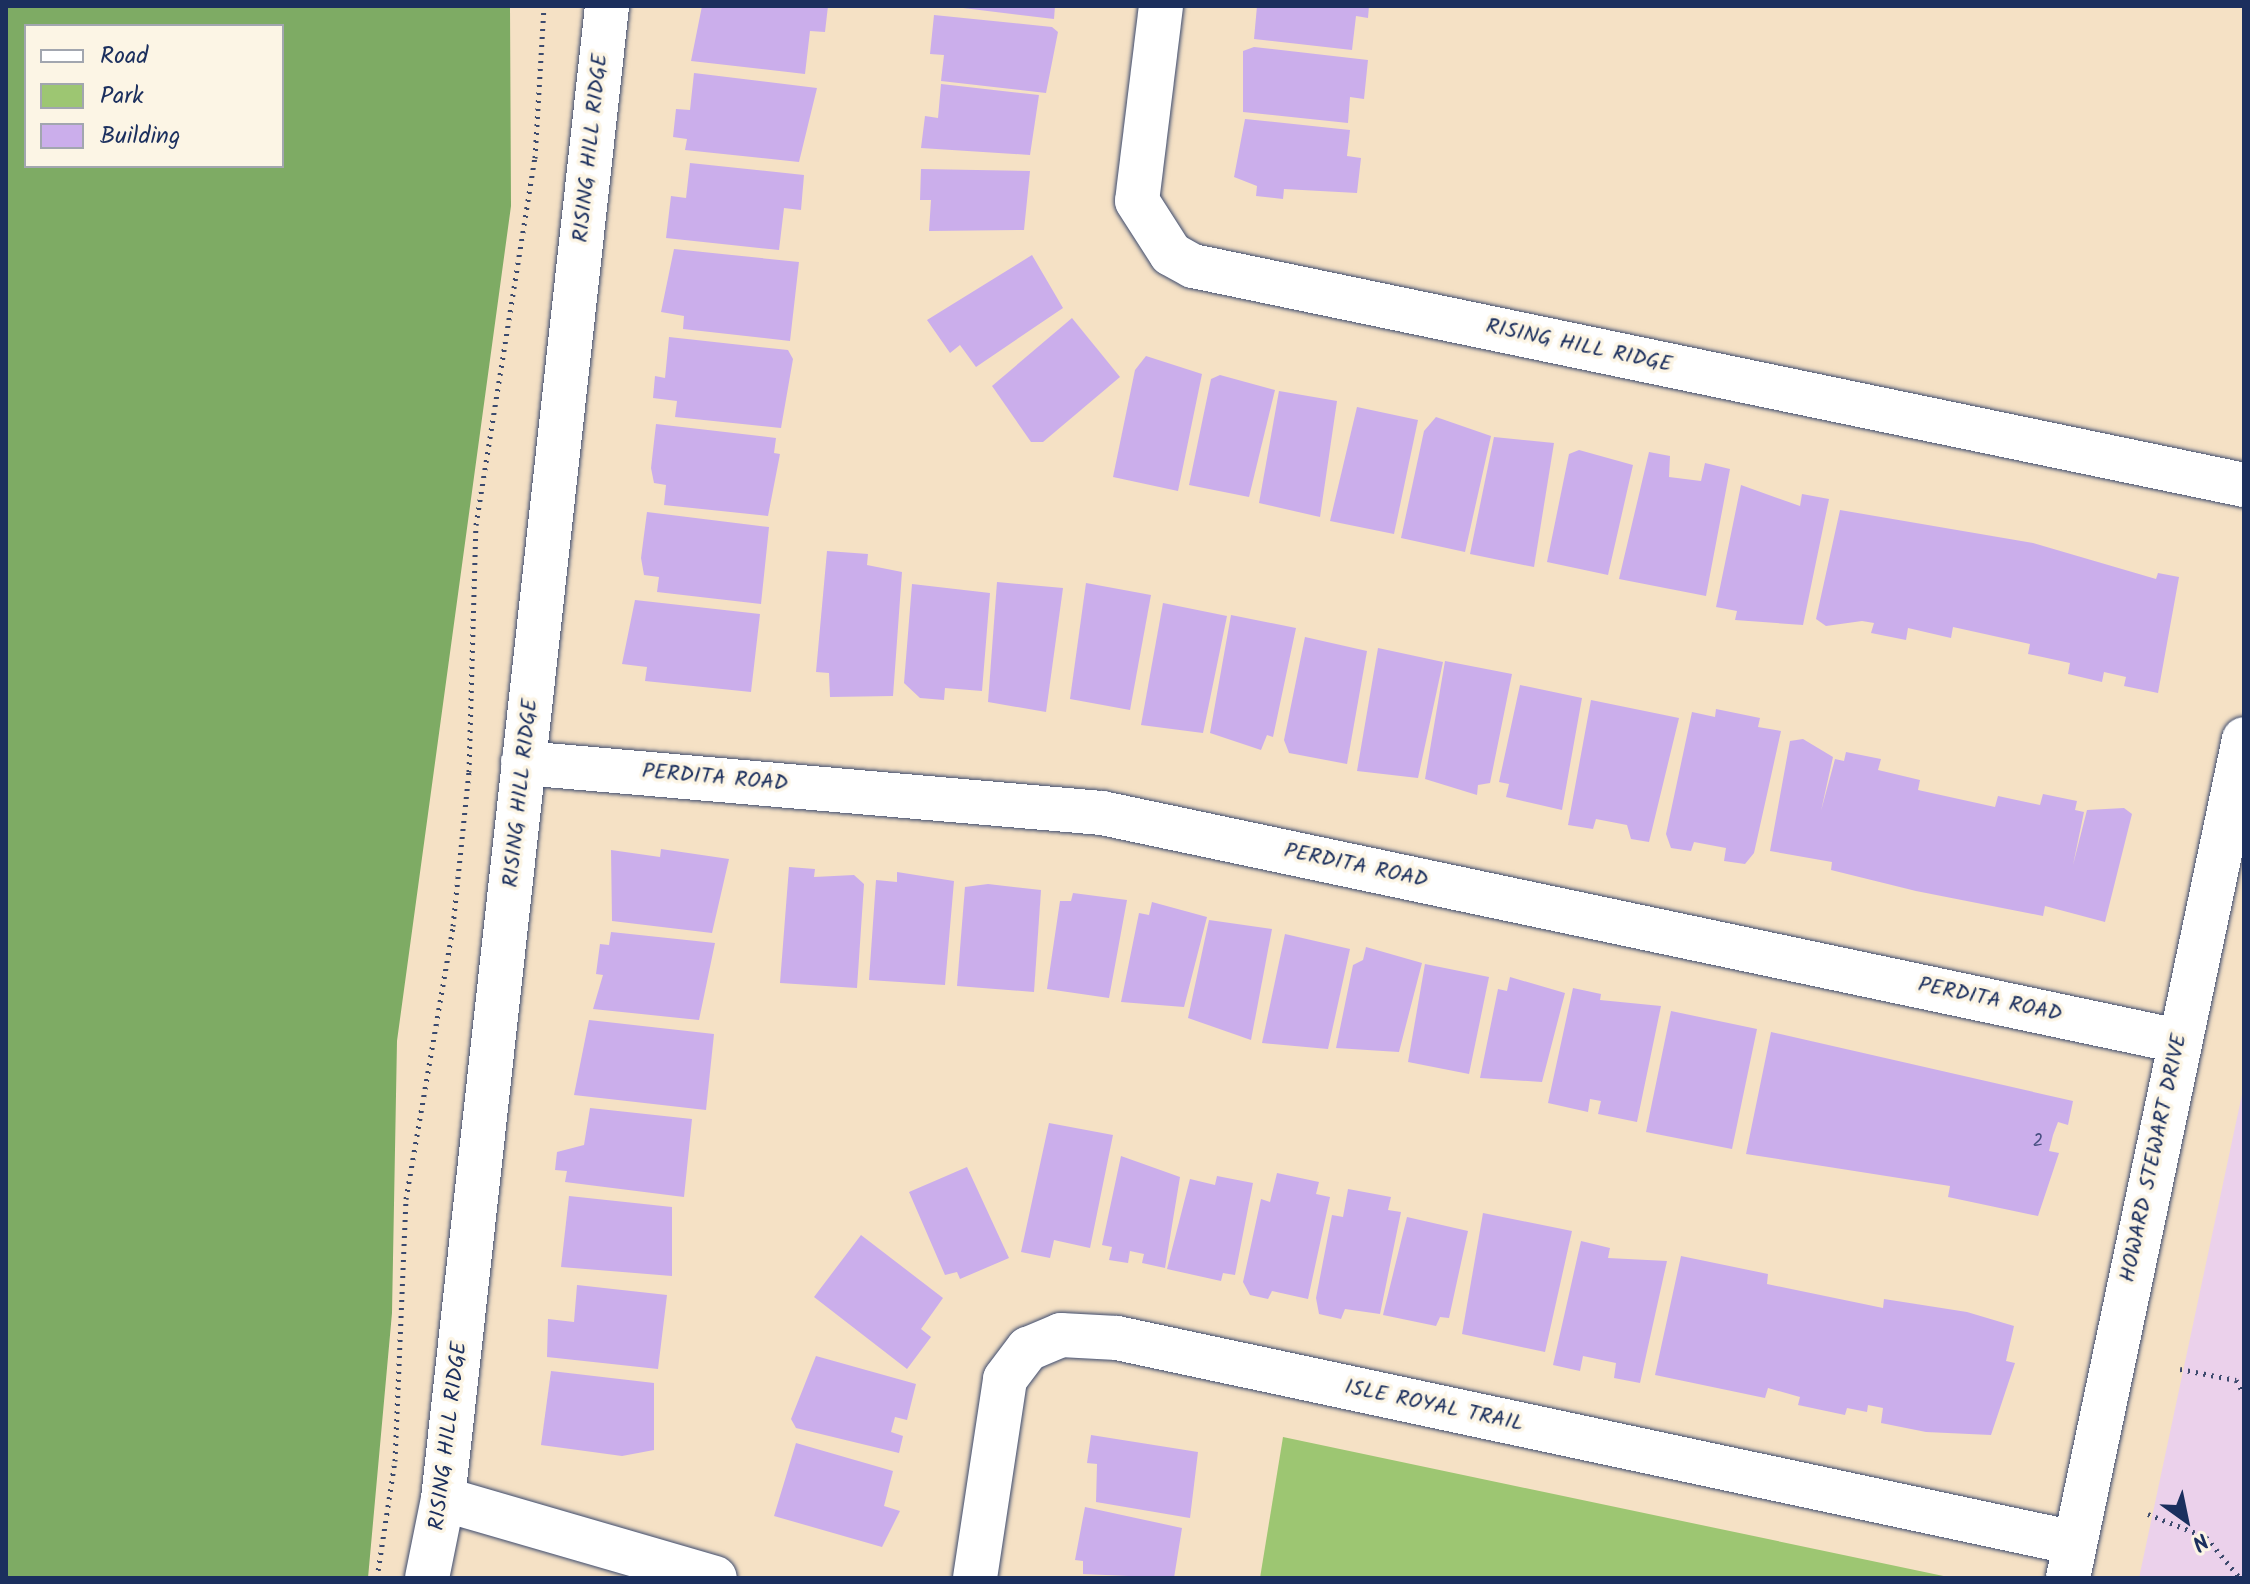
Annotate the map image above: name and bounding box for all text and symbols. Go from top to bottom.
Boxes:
legend [24,24,284,168]
text: Road [100,37,148,76]
street label: RISING HILL RIDGE [568,52,614,244]
text: Park [100,77,144,116]
text: Building [100,117,180,156]
street label: RISING HILL RIDGE [1483,313,1675,379]
street label: RISING HILL RIDGE [498,697,544,889]
street label: PERDITA ROAD [641,758,789,798]
street label: PERDITA ROAD [1282,838,1430,894]
street label: PERDITA ROAD [1916,972,2064,1028]
street label: HOWARD STEWART DRIVE [2115,1031,2193,1285]
house number: 2 [2033,1131,2043,1153]
street label: RISING HILL RIDGE [424,1340,474,1532]
street label: ISLE ROYAL TRAIL [1342,1374,1526,1438]
north arrow [2146,1480,2226,1560]
text: N [2184,1522,2215,1559]

